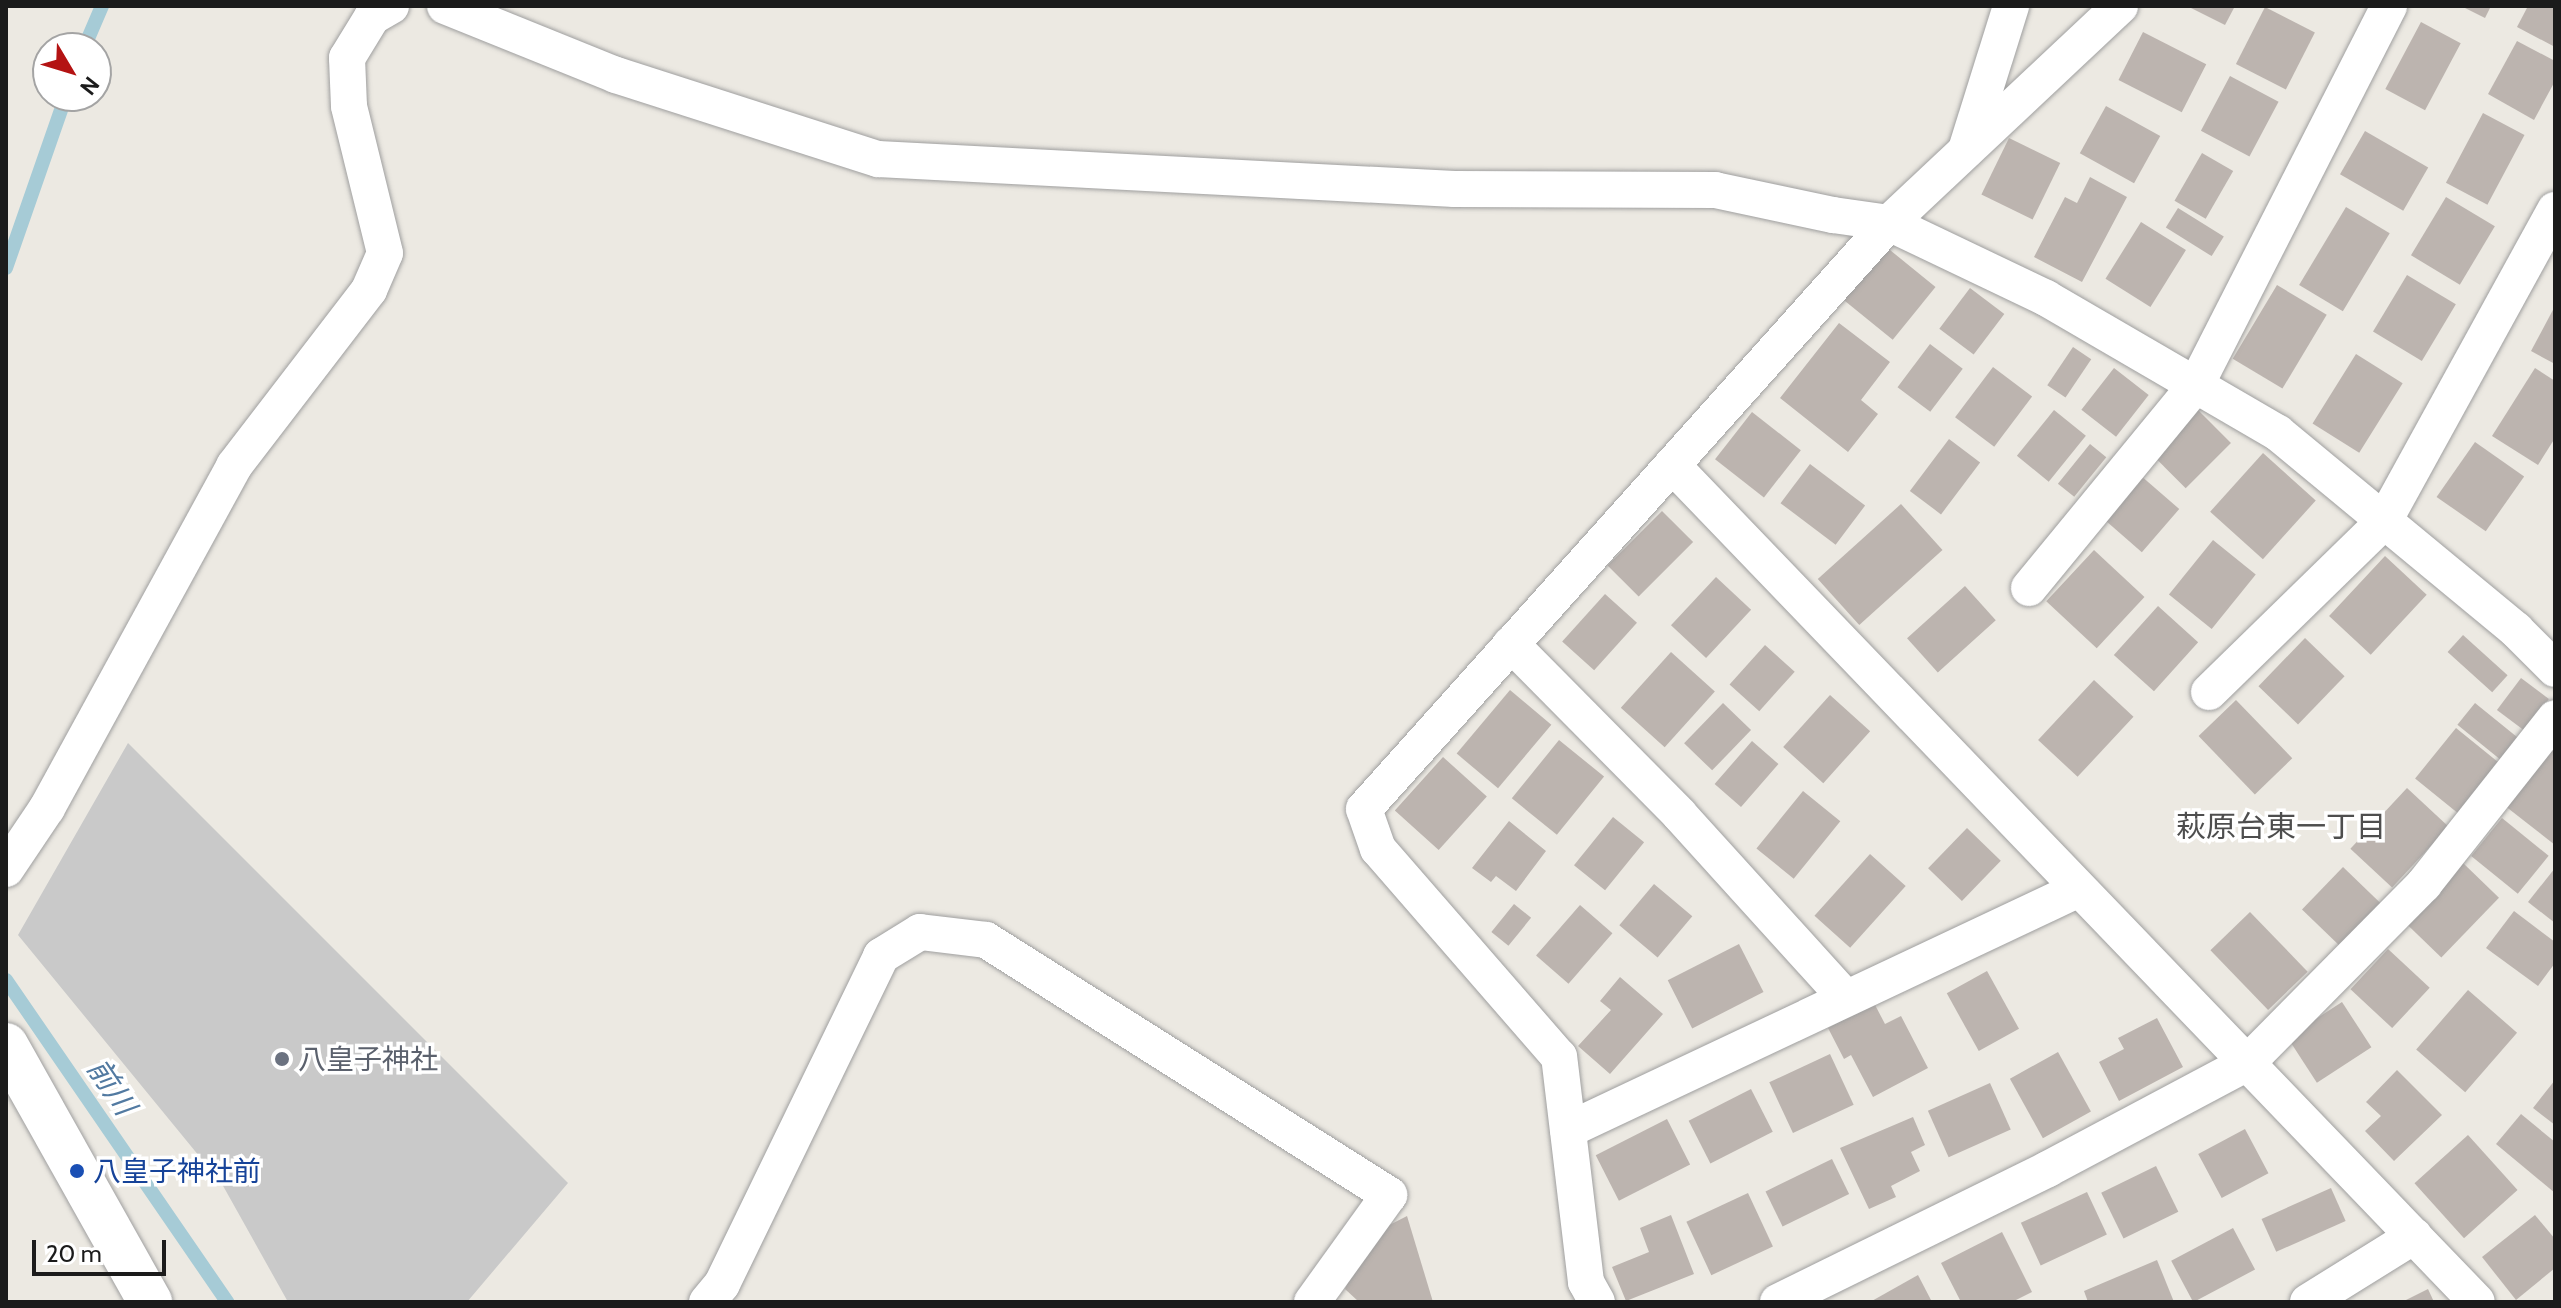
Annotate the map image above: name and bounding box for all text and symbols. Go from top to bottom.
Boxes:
north arrow [32,32,112,112]
text: N [74,71,105,100]
district label: 萩原台東一丁目 [2176,809,2386,845]
place label: 八皇子神社 [298,1042,438,1076]
marker: 八皇子神社 [273,1050,291,1068]
water label: 前川 [79,1052,143,1122]
place label: 八皇子神社前 [93,1154,261,1188]
marker: 八皇子神社前 [68,1162,86,1180]
scale bar [36,1224,170,1274]
text: 20 m [46,1239,102,1268]

